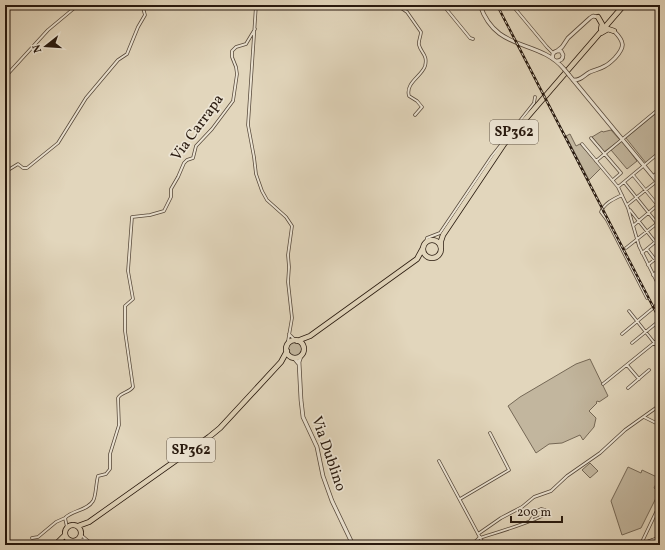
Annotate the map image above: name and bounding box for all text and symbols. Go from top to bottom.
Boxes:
north arrow [26,26,66,66]
text: N [30,42,46,55]
street label: Via Carrapa [167,90,229,166]
road number: SP362 [490,120,538,144]
street label: Via Dublino [305,414,351,494]
road number: SP362 [167,438,215,462]
scale bar [511,498,562,524]
text: 200 m [517,505,551,521]

